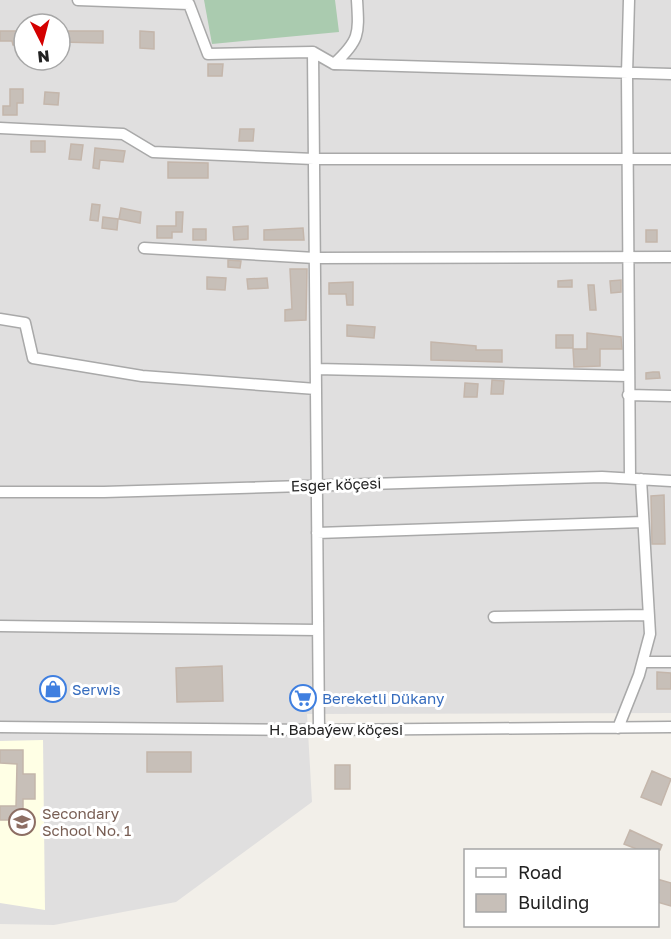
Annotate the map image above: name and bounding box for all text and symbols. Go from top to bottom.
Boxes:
north arrow [12,12,72,72]
text: N [36,46,51,67]
street label: Esger köçesi [290,473,382,495]
shop icon: Serwis [38,674,68,704]
place label: Serwis [72,680,121,698]
supermarket icon: Bereketli Dükany [288,683,318,713]
place label: Bereketli Dükany [322,689,445,707]
street label: H. Babaýew köçesi [269,720,403,738]
place label: Secondary School No. 1 [42,804,131,839]
school or university icon: Secondary School No. 1 [7,807,37,837]
legend [464,849,659,927]
text: Road [518,861,562,883]
text: Building [518,891,589,913]

